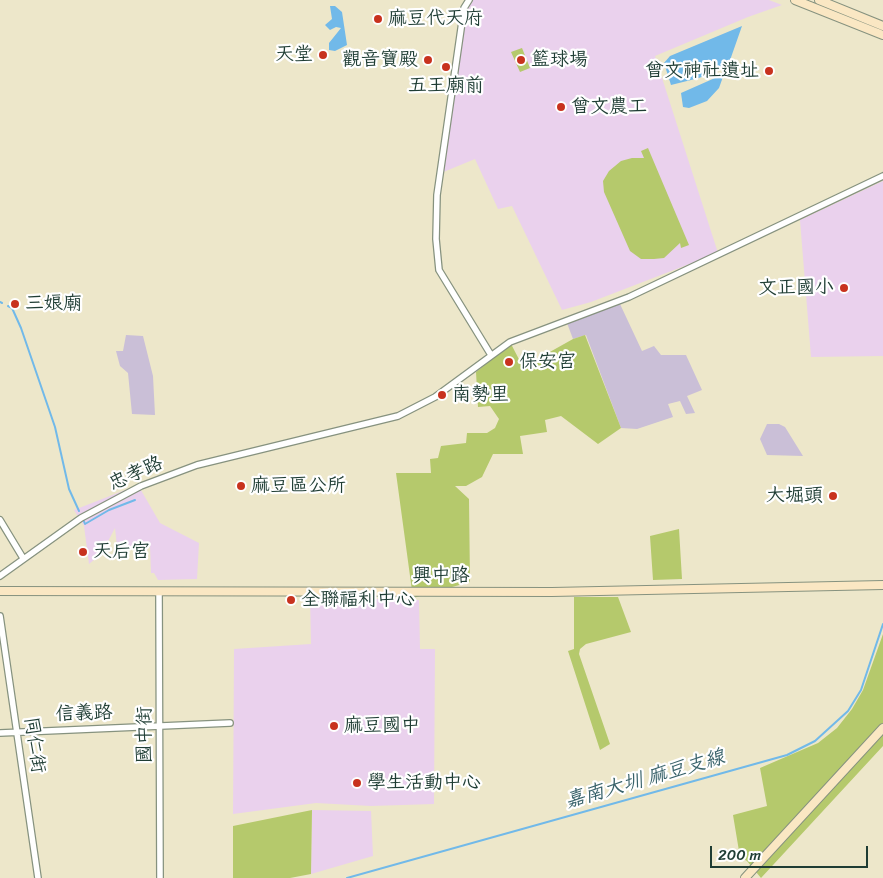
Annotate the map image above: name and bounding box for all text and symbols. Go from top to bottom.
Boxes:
place label: 麻豆代天府 [388,8,483,30]
marker: 麻豆代天府 [372,13,384,25]
place label: 天堂 [275,44,313,66]
marker: 天堂 [317,49,329,61]
place label: 觀音寶殿 [342,49,418,71]
place label: 籃球場 [531,49,588,71]
marker: 觀音寶殿 [422,54,434,66]
marker: 籃球場 [515,54,527,66]
place label: 曾文神社遺址 [645,60,759,82]
marker: 五王廟前 [440,61,452,73]
marker: 曾文神社遺址 [763,65,775,77]
place label: 五王廟前 [408,75,484,97]
place label: 曾文農工 [571,96,647,118]
marker: 曾文農工 [555,101,567,113]
place label: 文正國小 [758,277,834,299]
marker: 文正國小 [838,282,850,294]
place label: 三娘廟 [25,293,82,315]
marker: 三娘廟 [9,298,21,310]
place label: 保安宮 [519,351,576,373]
marker: 保安宮 [503,356,515,368]
place label: 南勢里 [452,384,509,406]
marker: 南勢里 [436,389,448,401]
street label: 忠孝路 [105,452,167,496]
place label: 麻豆區公所 [251,475,346,497]
marker: 麻豆區公所 [235,480,247,492]
place label: 大堀頭 [766,485,823,507]
marker: 大堀頭 [827,490,839,502]
place label: 天后宮 [93,541,150,563]
marker: 天后宮 [77,546,89,558]
street label: 興中路 [413,565,469,587]
place label: 全聯福利中心 [301,589,415,611]
marker: 全聯福利中心 [285,594,297,606]
street label: 信義路 [55,702,113,726]
street label: 國中街 [134,707,156,763]
street label: 同仁街 [19,715,49,775]
place label: 麻豆國中 [344,715,420,737]
marker: 麻豆國中 [328,720,340,732]
water label: 嘉南大圳 麻豆支線 [562,746,728,814]
place label: 學生活動中心 [367,772,481,794]
marker: 學生活動中心 [351,777,363,789]
scale bar [713,836,870,868]
text: 200 m [718,842,761,868]

